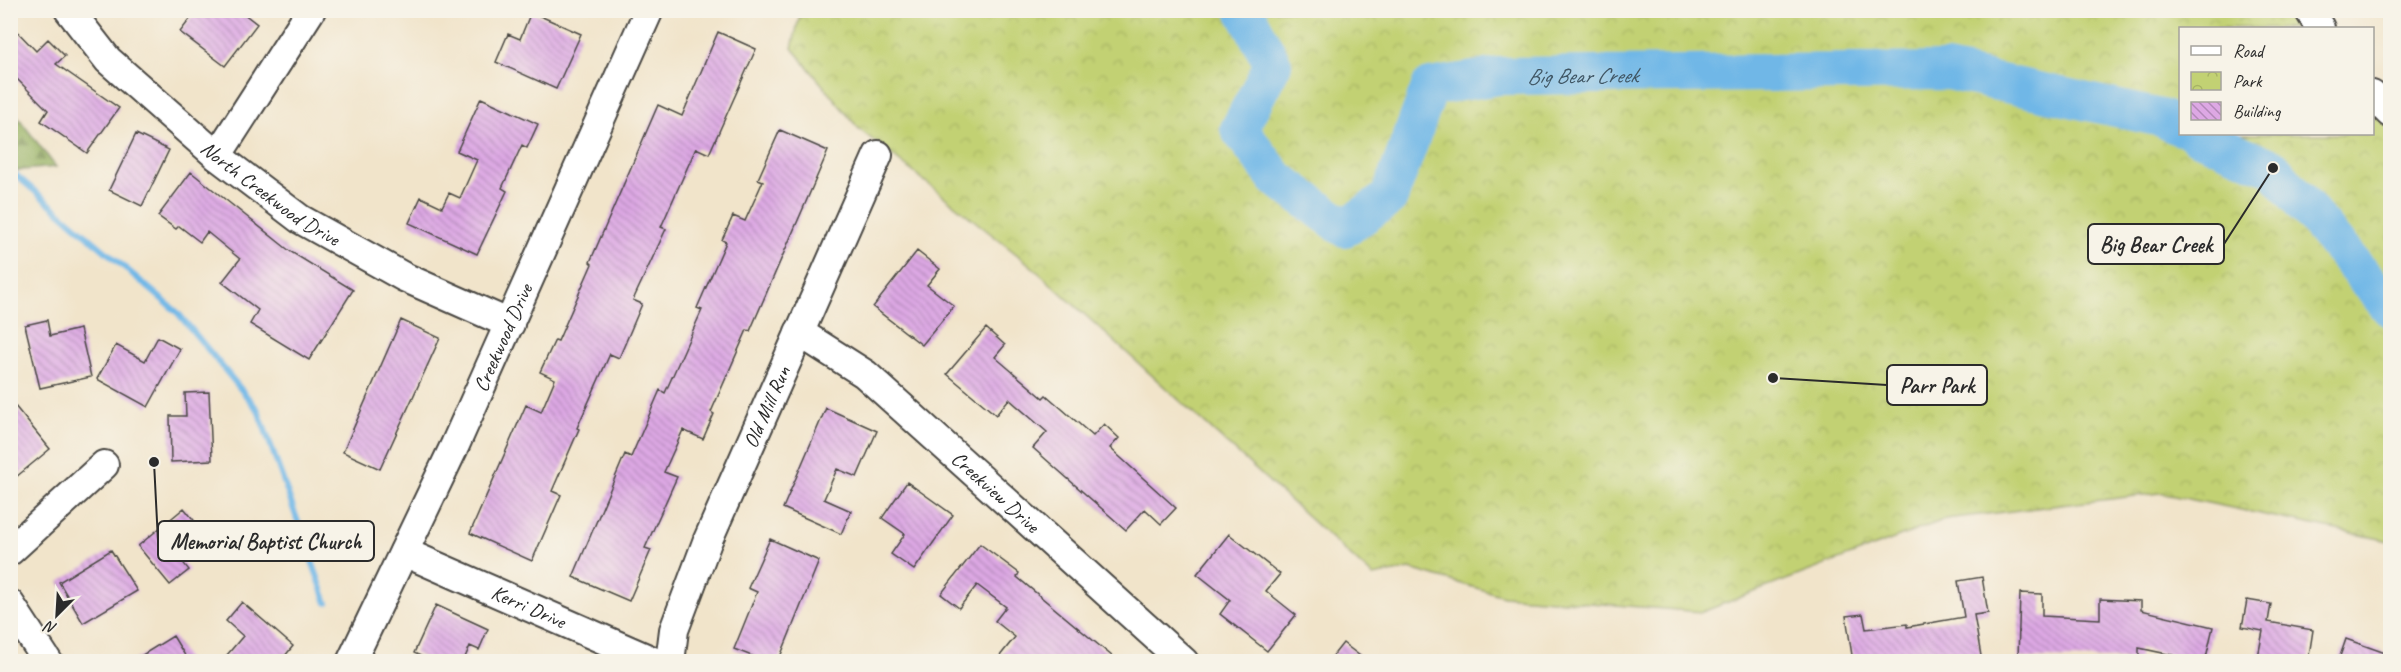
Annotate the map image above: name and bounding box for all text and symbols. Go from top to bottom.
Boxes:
legend [2179,27,2374,135]
text: Road [2233,40,2266,62]
water label: Big Bear Creek [1527,61,1642,91]
text: Park [2233,70,2263,92]
text: Building [2233,100,2282,122]
street label: North Creekwood Drive [196,135,345,252]
callout: Big Bear Creek [2088,224,2224,264]
text: Big Bear Creek [2100,231,2214,259]
street label: Creekwood Drive [467,279,539,396]
street label: Old Mill Run [737,361,796,452]
callout: Parr Park [1887,365,1987,405]
text: Parr Park [1900,372,1976,400]
street label: Creekview Drive [946,445,1046,539]
callout: Memorial Baptist Church [158,521,374,561]
text: Memorial Baptist Church [171,528,362,556]
street label: Kerri Drive [488,579,572,635]
north arrow [27,585,87,645]
text: N [40,615,60,639]

